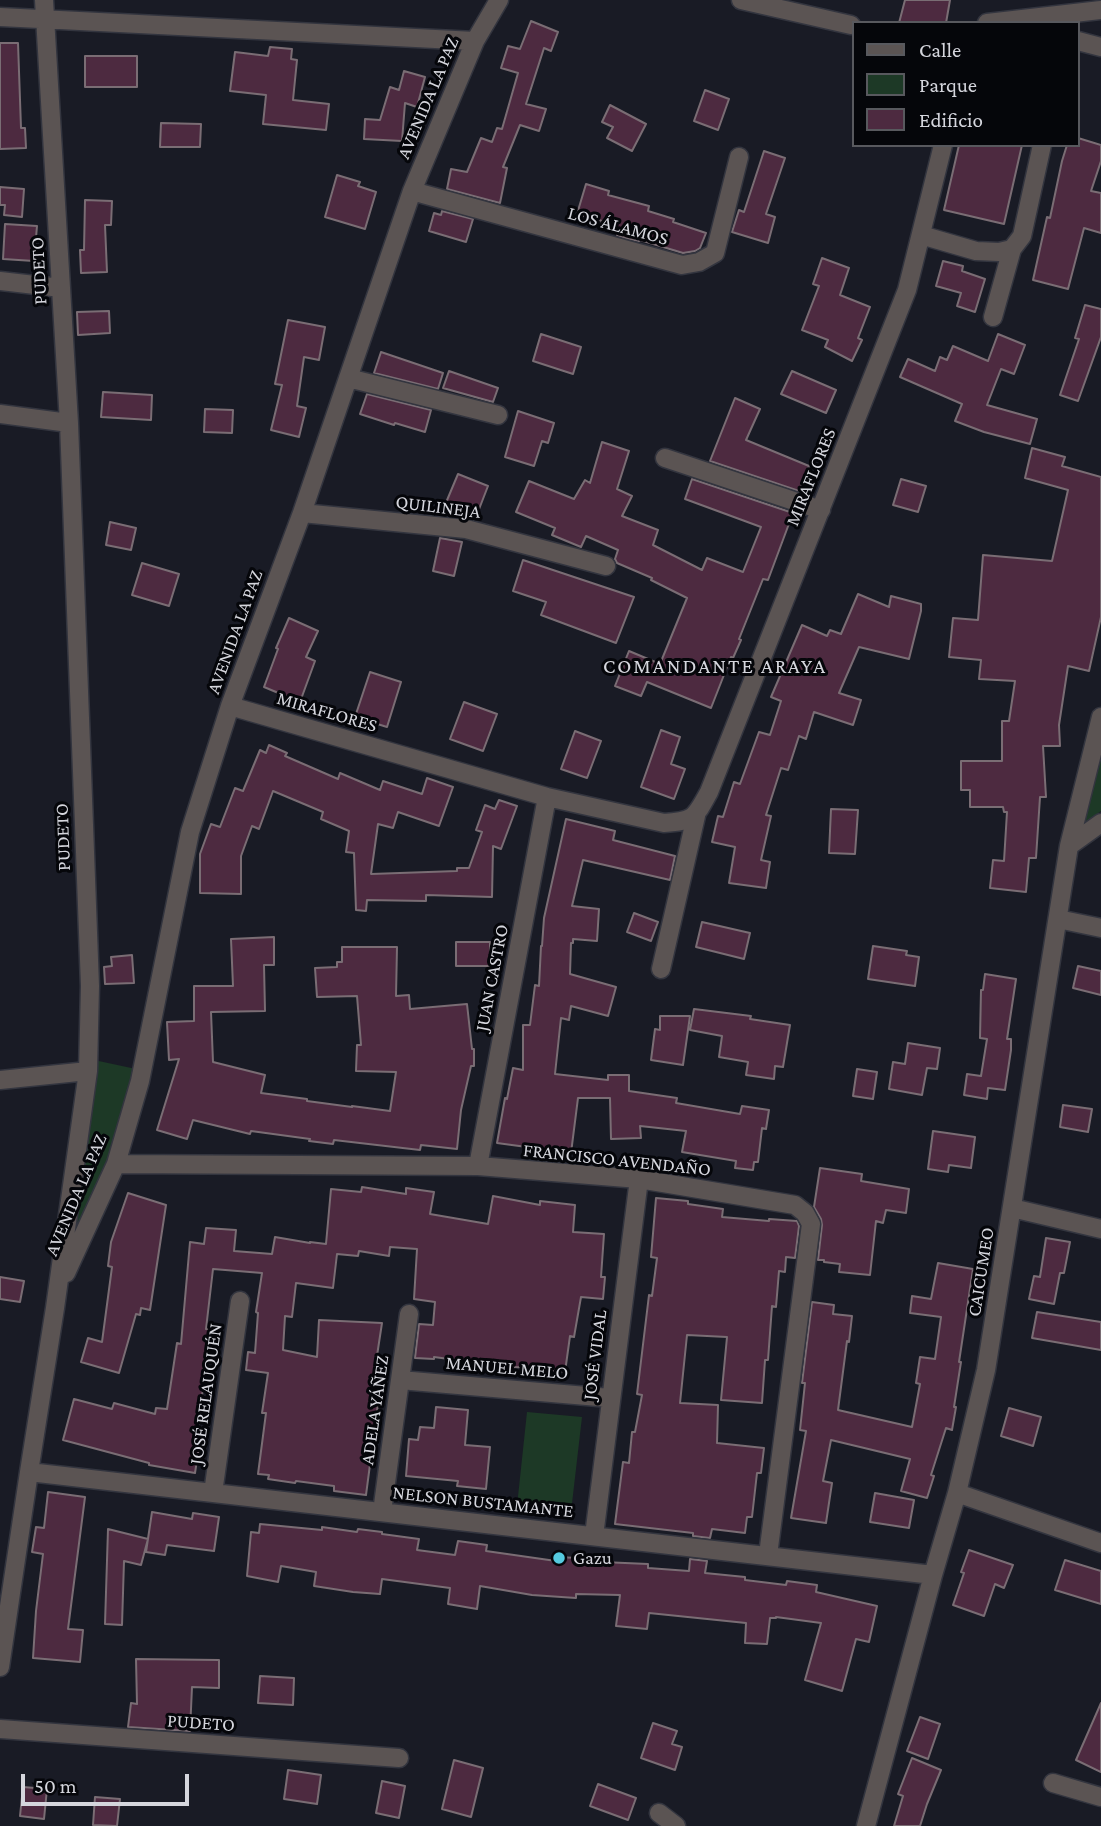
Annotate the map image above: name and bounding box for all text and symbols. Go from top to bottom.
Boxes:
legend [852,21,1080,147]
street label: AVENIDA LA PAZ [392,34,464,162]
text: Calle [919,38,961,62]
text: Parque [919,73,977,97]
text: Edificio [919,108,983,132]
street label: LOS ÁLAMOS [565,202,671,250]
street label: PUDETO [26,237,52,305]
street label: MIRAFLORES [781,425,841,529]
street label: QUILINEJA [394,490,482,524]
street label: AVENIDA LA PAZ [202,567,268,697]
district label: COMANDANTE ARAYA [605,654,825,680]
street label: MIRAFLORES [274,687,380,737]
street label: PUDETO [50,803,76,871]
street label: JUAN CASTRO [470,923,514,1033]
street label: AVENIDA LA PAZ [40,1131,112,1259]
street label: FRANCISCO AVENDAÑO [522,1139,712,1181]
street label: CAICUMEO [963,1226,999,1318]
street label: JOSÉ VIDAL [578,1309,612,1401]
street label: JOSÉ RELAUQUÉN [185,1322,227,1466]
street label: MANUEL MELO [445,1351,569,1385]
street label: ADELA YÁÑEZ [356,1354,394,1466]
street label: NELSON BUSTAMANTE [391,1481,575,1523]
place label: Gazu [573,1547,612,1569]
marker: Gazu [551,1550,567,1566]
street label: PUDETO [166,1709,236,1737]
scale bar [24,1759,192,1803]
text: 50 m [34,1774,77,1798]

